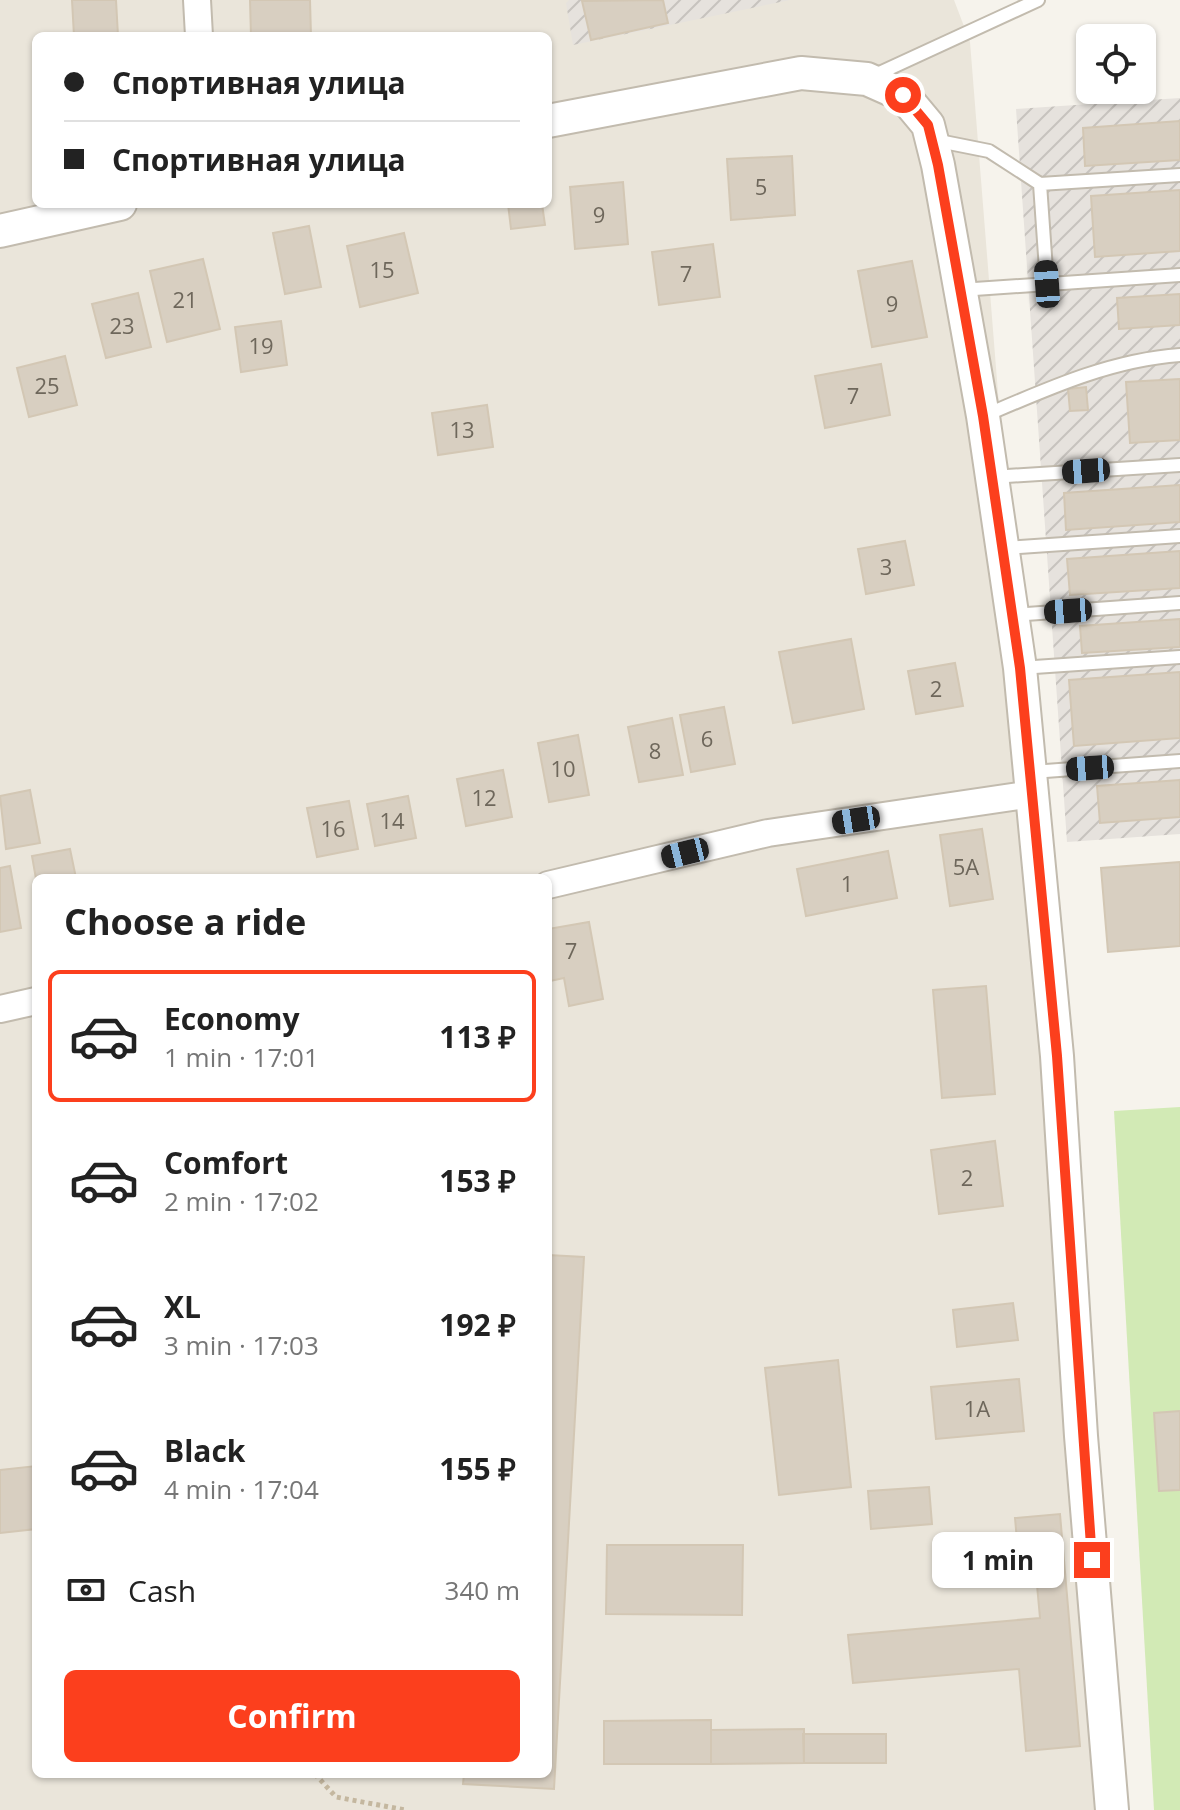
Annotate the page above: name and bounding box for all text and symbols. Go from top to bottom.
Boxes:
map controls [1076,24,1156,104]
button: locate [1076,24,1156,104]
text: Спортивная улица [112,62,406,103]
route start [885,77,921,113]
text: Спортивная улица [112,139,406,180]
house number: 5 [755,171,767,201]
house number: 9 [593,199,605,229]
house number: 15 [369,254,395,284]
house number: 7 [680,258,692,288]
car [1033,259,1061,309]
house number: 21 [172,284,198,314]
house number: 9 [886,288,898,318]
house number: 23 [109,310,135,340]
house number: 19 [248,330,274,360]
house number: 25 [34,370,60,400]
house number: 7 [847,380,859,410]
house number: 13 [449,414,475,444]
car [1061,457,1111,485]
house number: 3 [880,551,892,581]
car [1043,597,1093,625]
house number: 2 [930,673,942,703]
house number: 6 [701,723,713,753]
house number: 8 [649,735,661,765]
house number: 10 [550,753,576,783]
car [1065,754,1115,782]
house number: 12 [471,782,497,812]
car [830,804,882,836]
house number: 14 [379,805,405,835]
house number: 16 [320,813,346,843]
car [659,836,711,870]
house number: 5А [953,851,979,881]
house number: 1 [841,868,853,898]
text: Choose a ride [64,897,306,946]
house number: 7 [565,935,577,965]
text: Economy [164,998,300,1039]
icon: car [68,1000,140,1072]
text: 113 ₽ [439,1016,516,1057]
text: 1 min · 17:01 [164,1039,319,1075]
text: Comfort [164,1142,288,1183]
icon: car [68,1144,140,1216]
text: 153 ₽ [439,1160,516,1201]
house number: 2 [961,1162,973,1192]
text: 2 min · 17:02 [164,1183,319,1219]
text: XL [164,1286,201,1327]
icon: car [68,1288,140,1360]
text: 192 ₽ [439,1304,516,1345]
text: 3 min · 17:03 [164,1327,319,1363]
house number: 1А [964,1393,990,1423]
text: Black [164,1430,245,1471]
icon: car [68,1432,140,1504]
text: 155 ₽ [439,1448,516,1489]
text: 4 min · 17:04 [164,1471,319,1507]
callout: 1 min [932,1532,1064,1588]
text: 1 min [962,1542,1034,1578]
route end [1074,1542,1110,1578]
icon: cash [64,1568,108,1612]
text: Cash [128,1570,196,1611]
text: 340 m [445,1572,520,1608]
button: Confirm [64,1670,520,1762]

